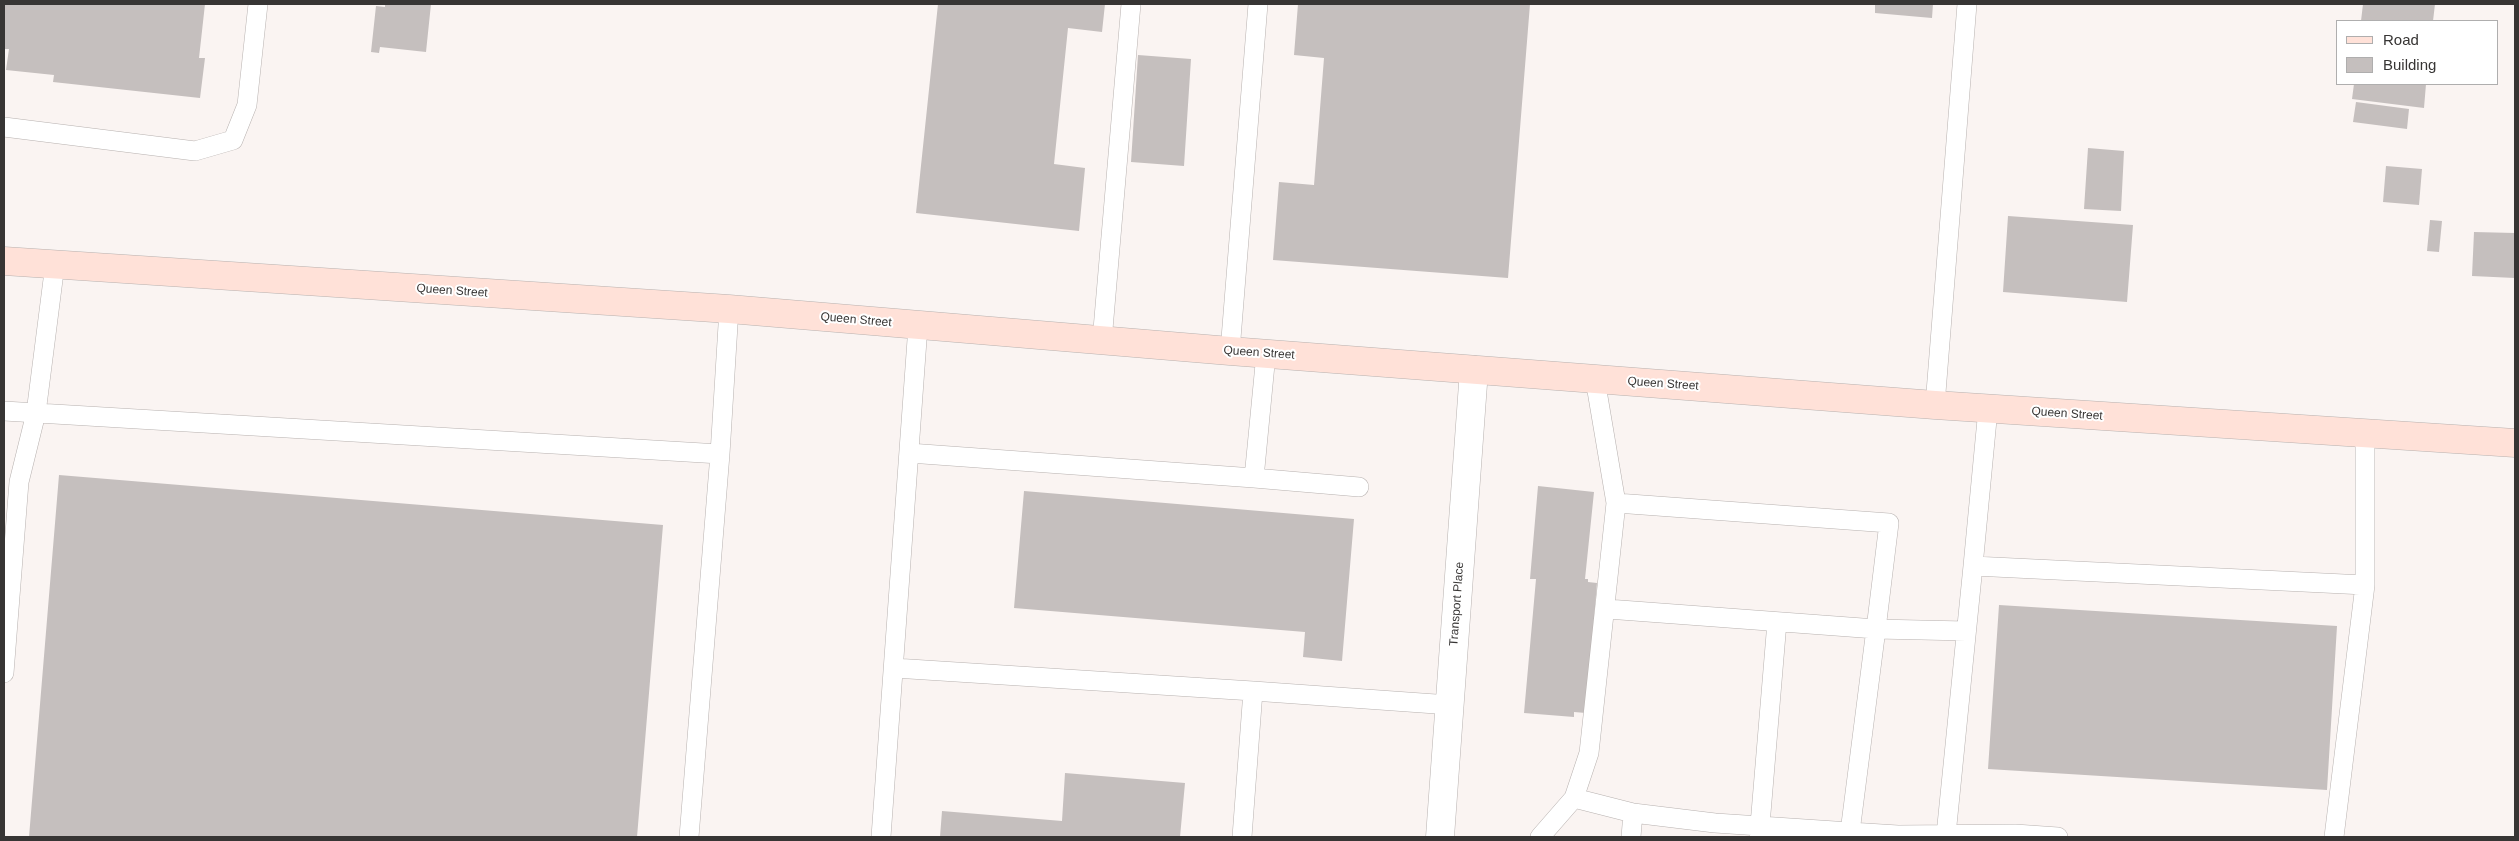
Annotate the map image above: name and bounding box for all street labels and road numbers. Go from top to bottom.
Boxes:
street label: Queen Street [416,281,488,301]
street label: Queen Street [820,310,892,330]
street label: Queen Street [1223,343,1295,363]
street label: Queen Street [1627,374,1699,394]
street label: Queen Street [2031,404,2103,424]
street label: Transport Place [1447,561,1467,647]

